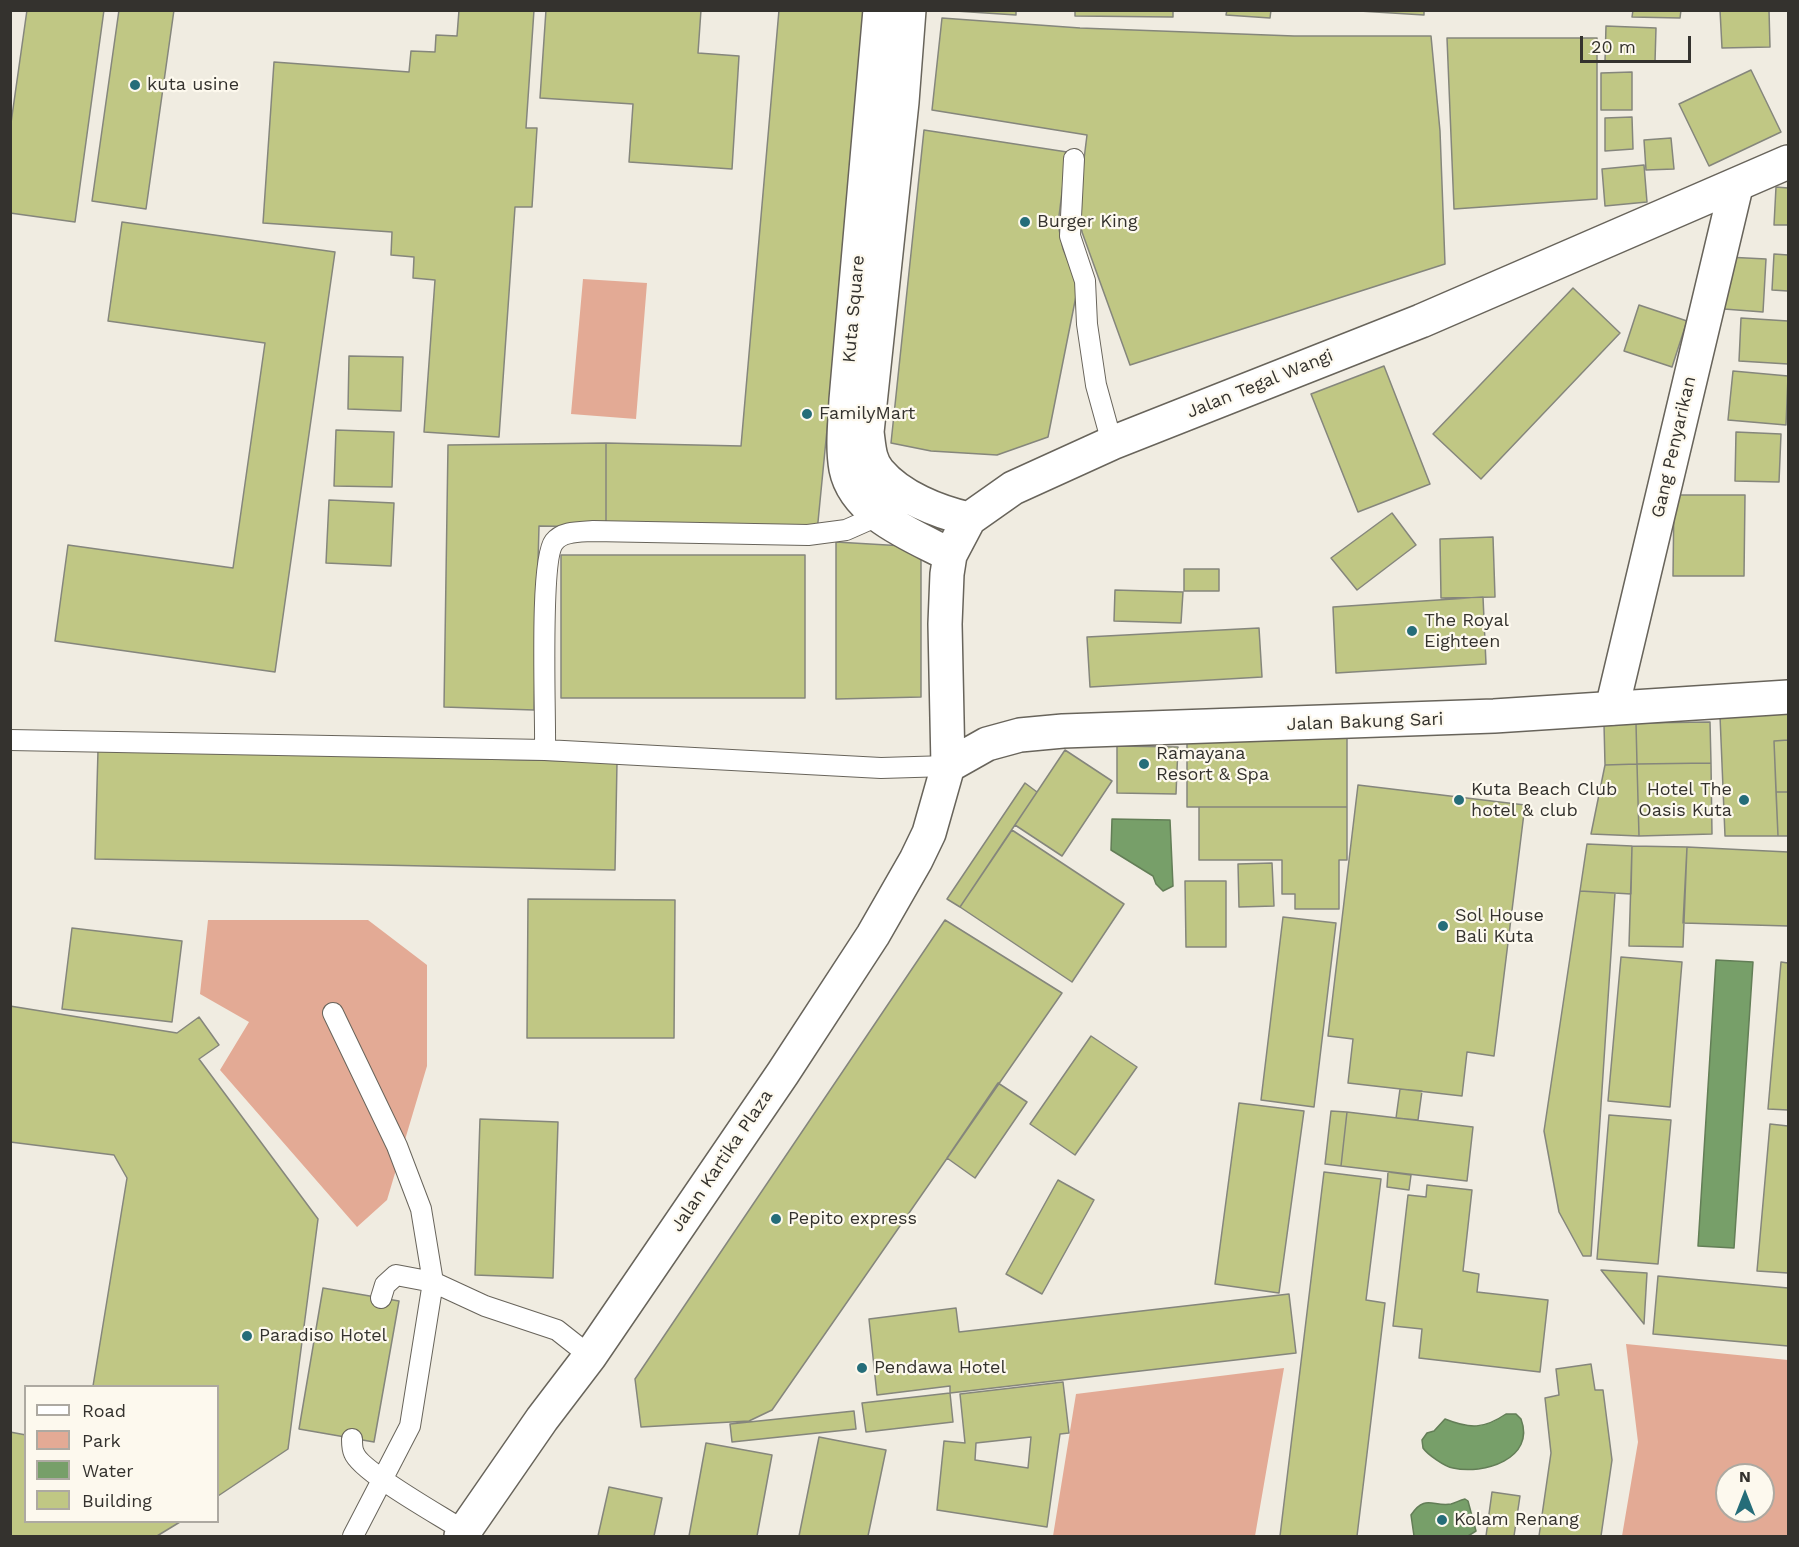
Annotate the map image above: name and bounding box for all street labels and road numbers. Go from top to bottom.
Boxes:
street label: Kuta Square [839,254,869,364]
street label: Jalan Tegal Wangi [1184,345,1336,423]
street label: Gang Penyarikan [1647,374,1701,520]
street label: Jalan Bakung Sari [1286,708,1444,736]
street label: Jalan Kartika Plaza [666,1086,778,1236]

